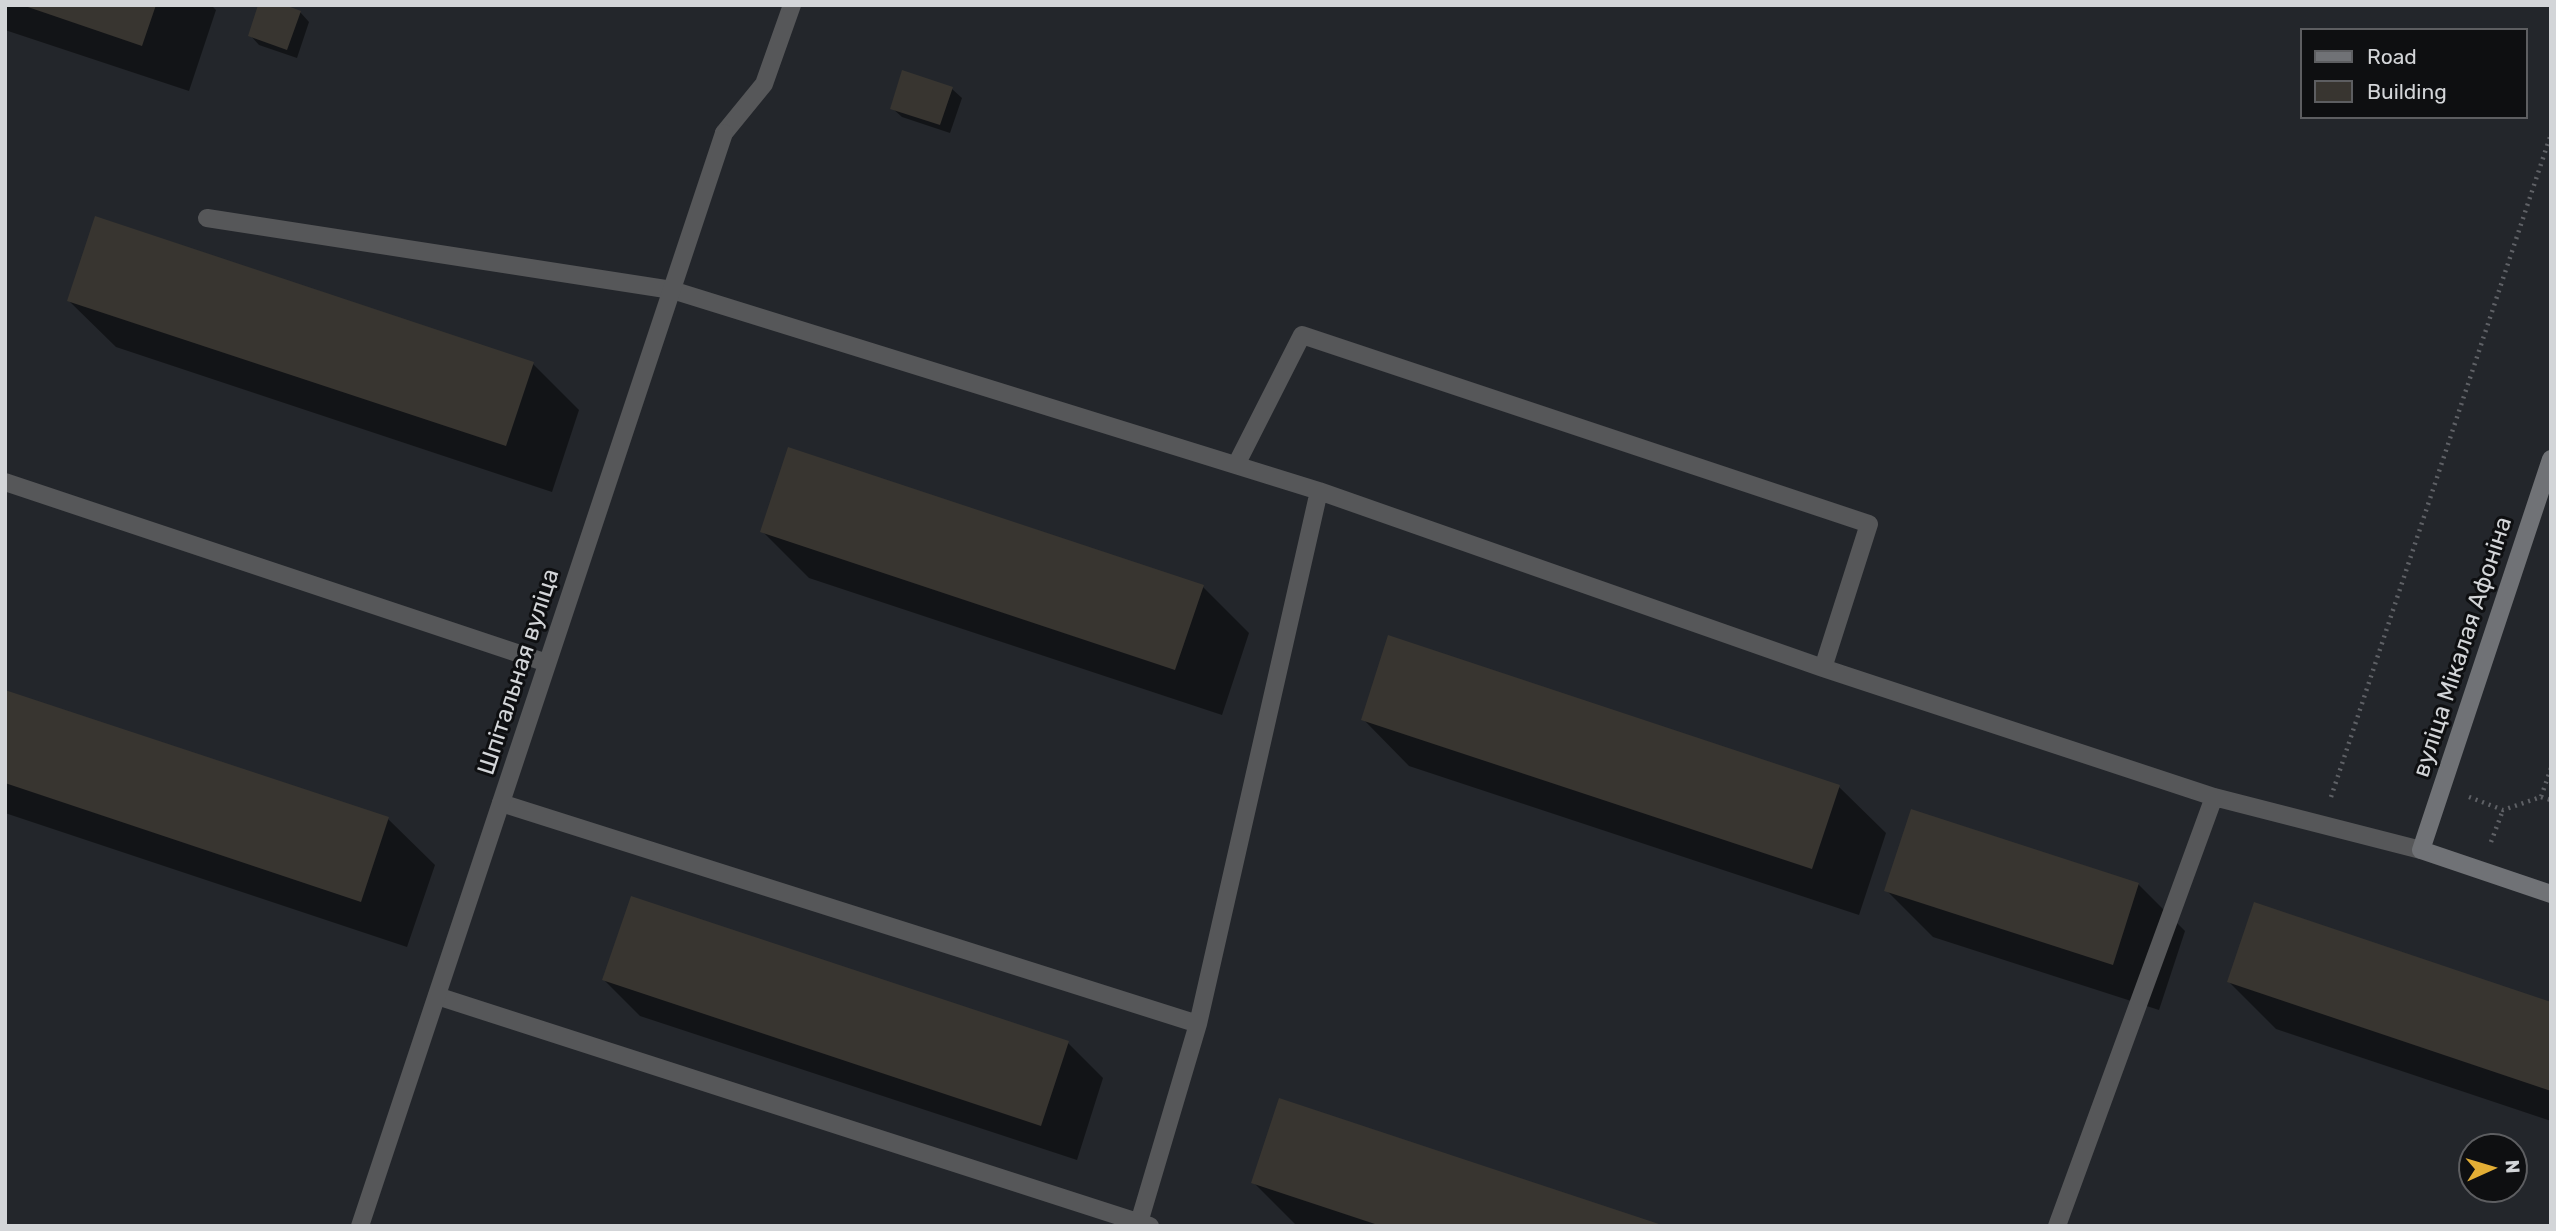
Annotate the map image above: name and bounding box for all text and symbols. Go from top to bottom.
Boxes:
legend [2300,28,2528,119]
text: Road [2367,44,2417,69]
text: Building [2367,79,2447,104]
street label: вуліца Мікалая Афоніна [2407,513,2519,781]
street label: Шпітальная вуліца [472,565,566,779]
north arrow [2458,1133,2528,1203]
text: N [2501,1159,2524,1174]

